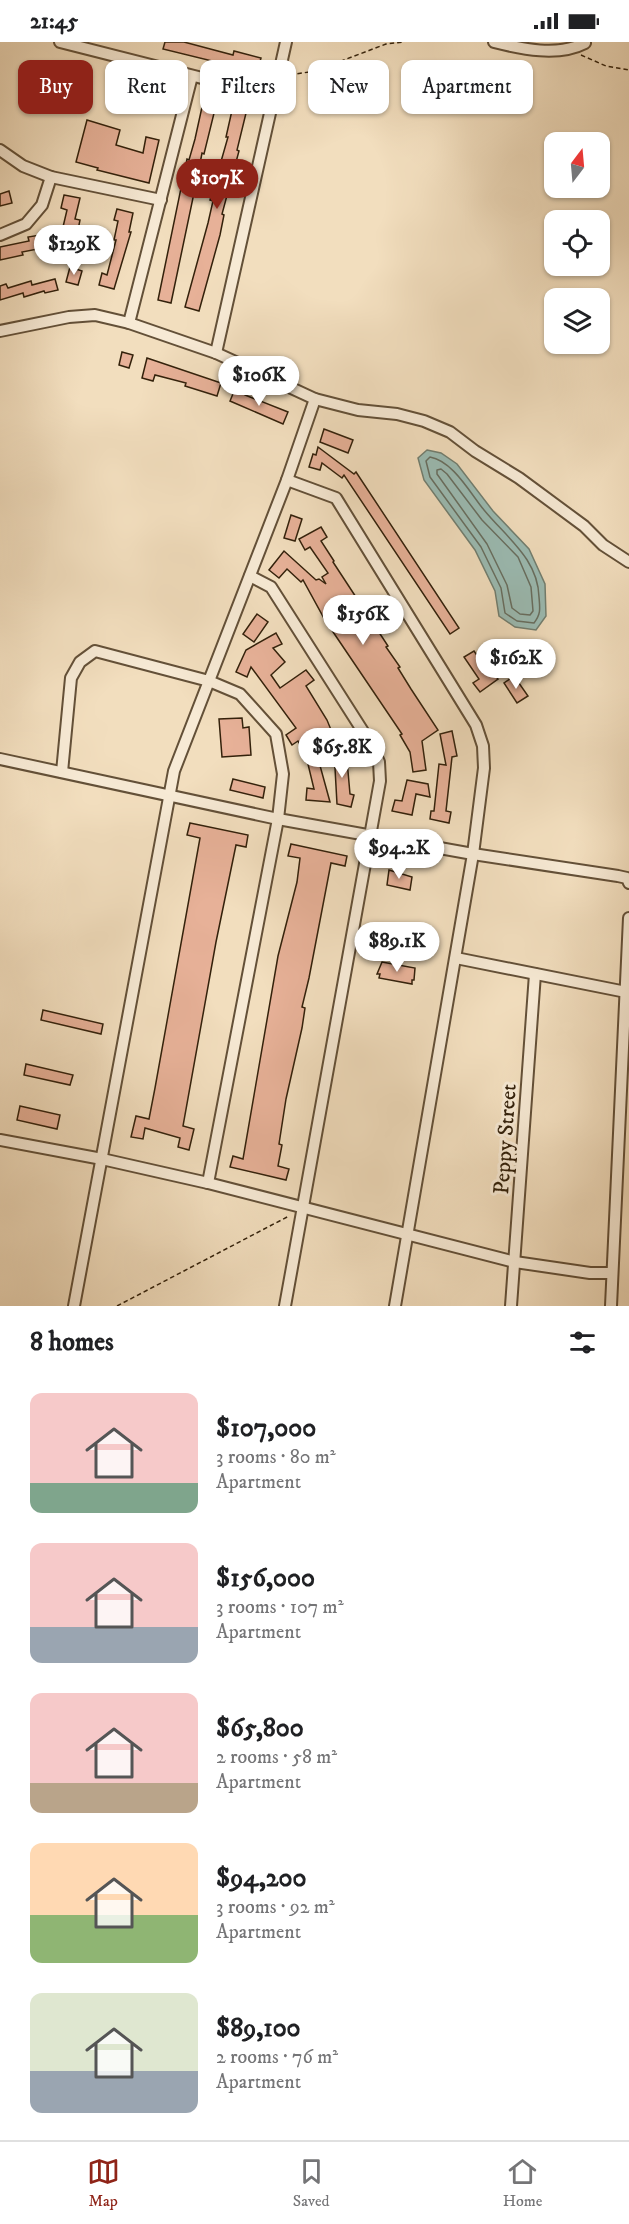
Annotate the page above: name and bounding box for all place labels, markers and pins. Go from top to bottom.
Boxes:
pin: $107K [175,159,259,210]
pin: $129K [32,225,116,276]
pin: $106K [217,356,301,407]
pin: $156K [321,595,405,646]
pin: $162K [474,639,558,690]
pin: $65.8K [293,728,391,779]
pin: $94.2K [350,829,448,880]
pin: $89.1K [348,922,446,973]

